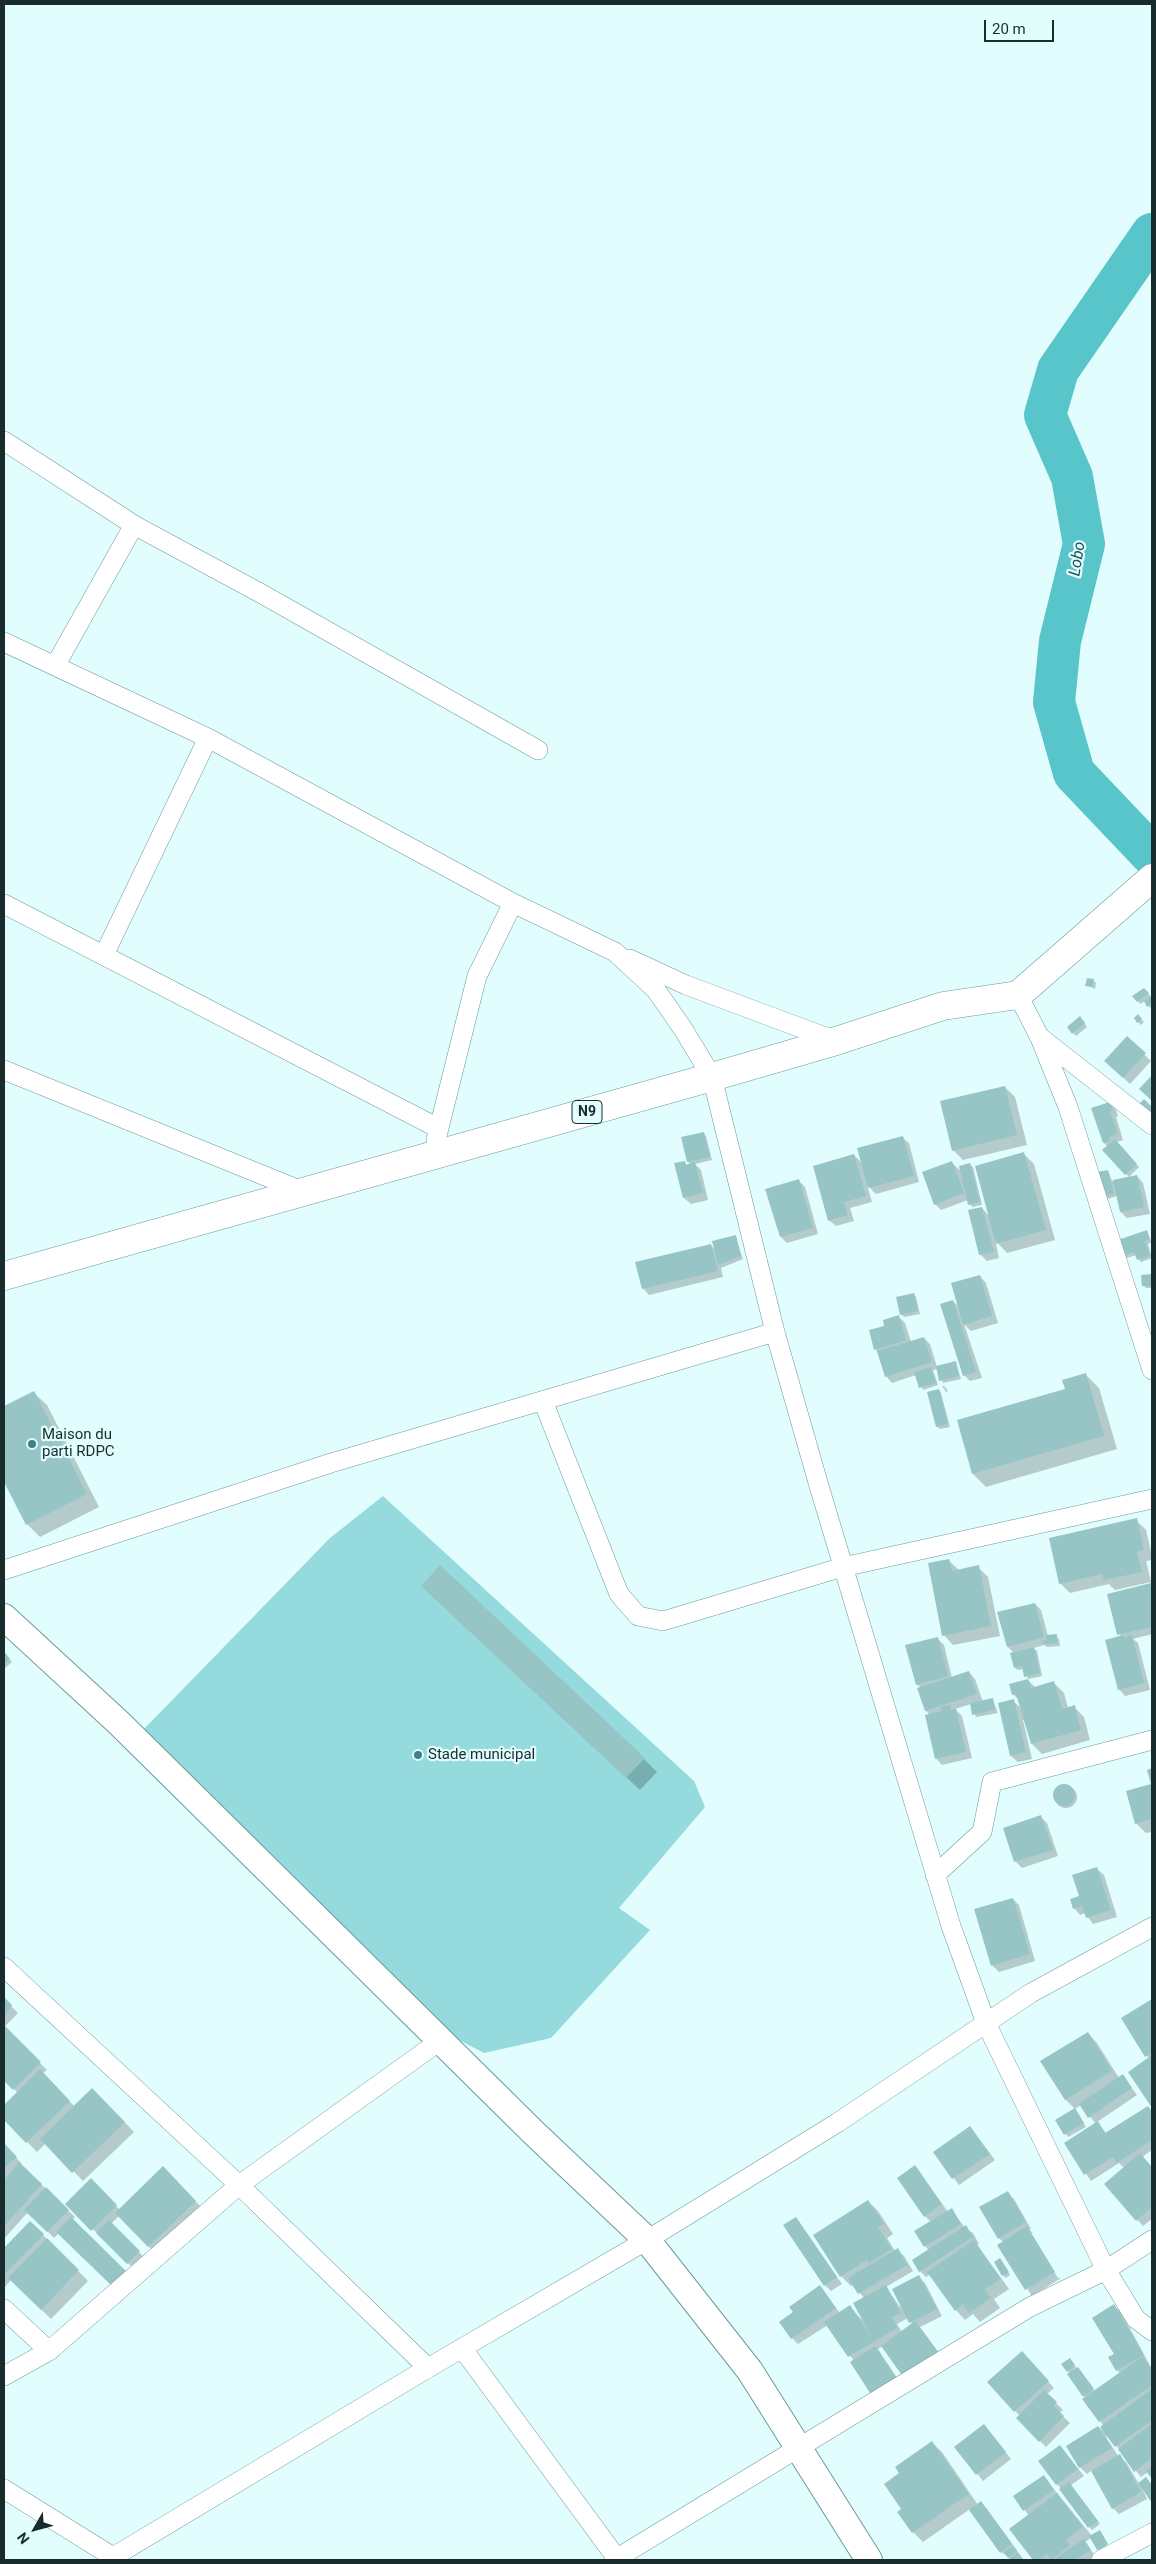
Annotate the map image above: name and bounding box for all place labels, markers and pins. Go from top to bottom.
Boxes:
place label: Maison du parti RDPC [42,1426,115,1461]
marker: Maison du parti RDPC [26,1438,38,1450]
place label: Stade municipal [428,1746,535,1764]
marker: Stade municipal [412,1749,424,1761]

